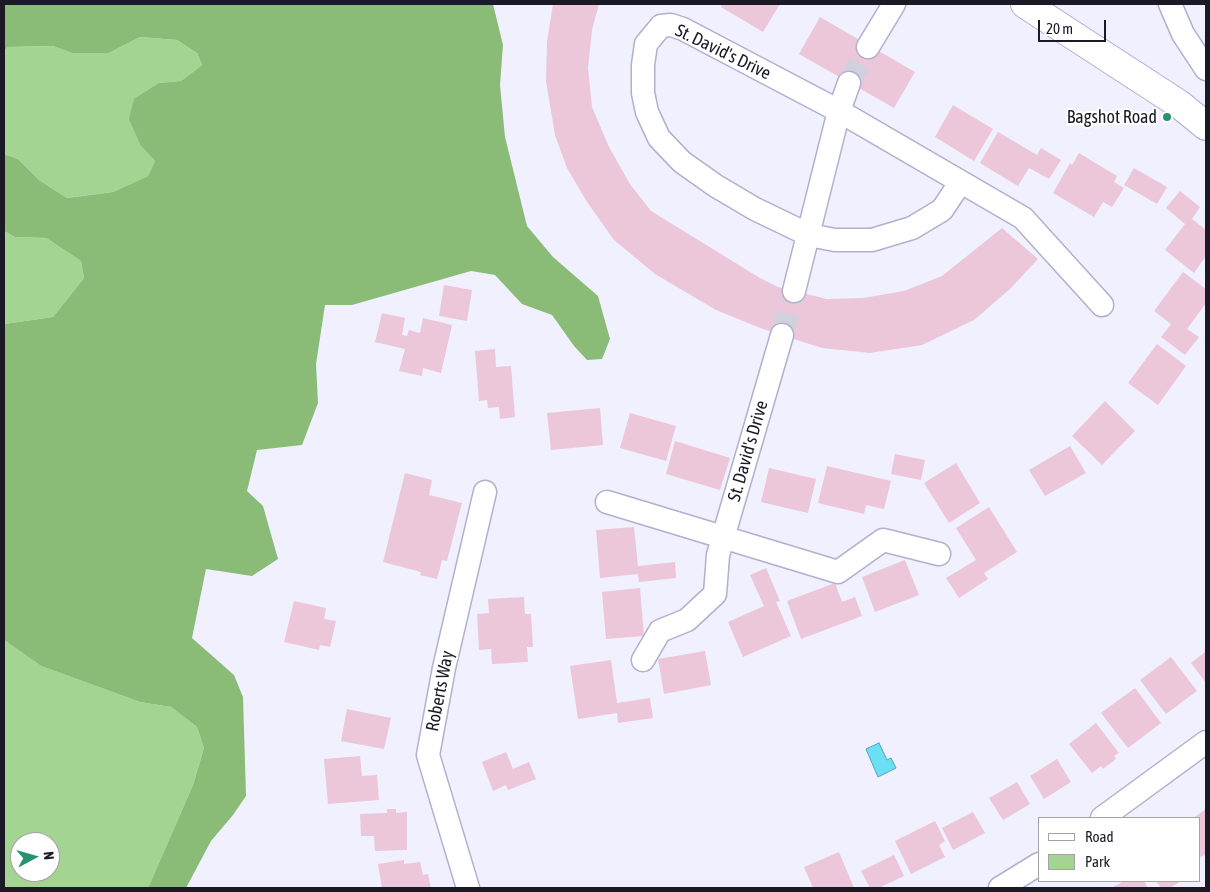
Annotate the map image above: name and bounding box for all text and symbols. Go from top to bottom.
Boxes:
scale bar [1040,10,1108,42]
street label: St. David's Drive [672,20,774,84]
text: 20 m [1046,20,1073,37]
place label: Bagshot Road [1067,106,1157,128]
marker: Bagshot Road [1161,111,1173,123]
street label: St. David's Drive [723,398,773,504]
street label: Roberts Way [422,649,458,733]
legend [1038,817,1200,882]
text: Road [1085,828,1114,845]
north arrow [10,832,60,882]
text: N [41,851,57,860]
text: Park [1085,853,1110,870]

